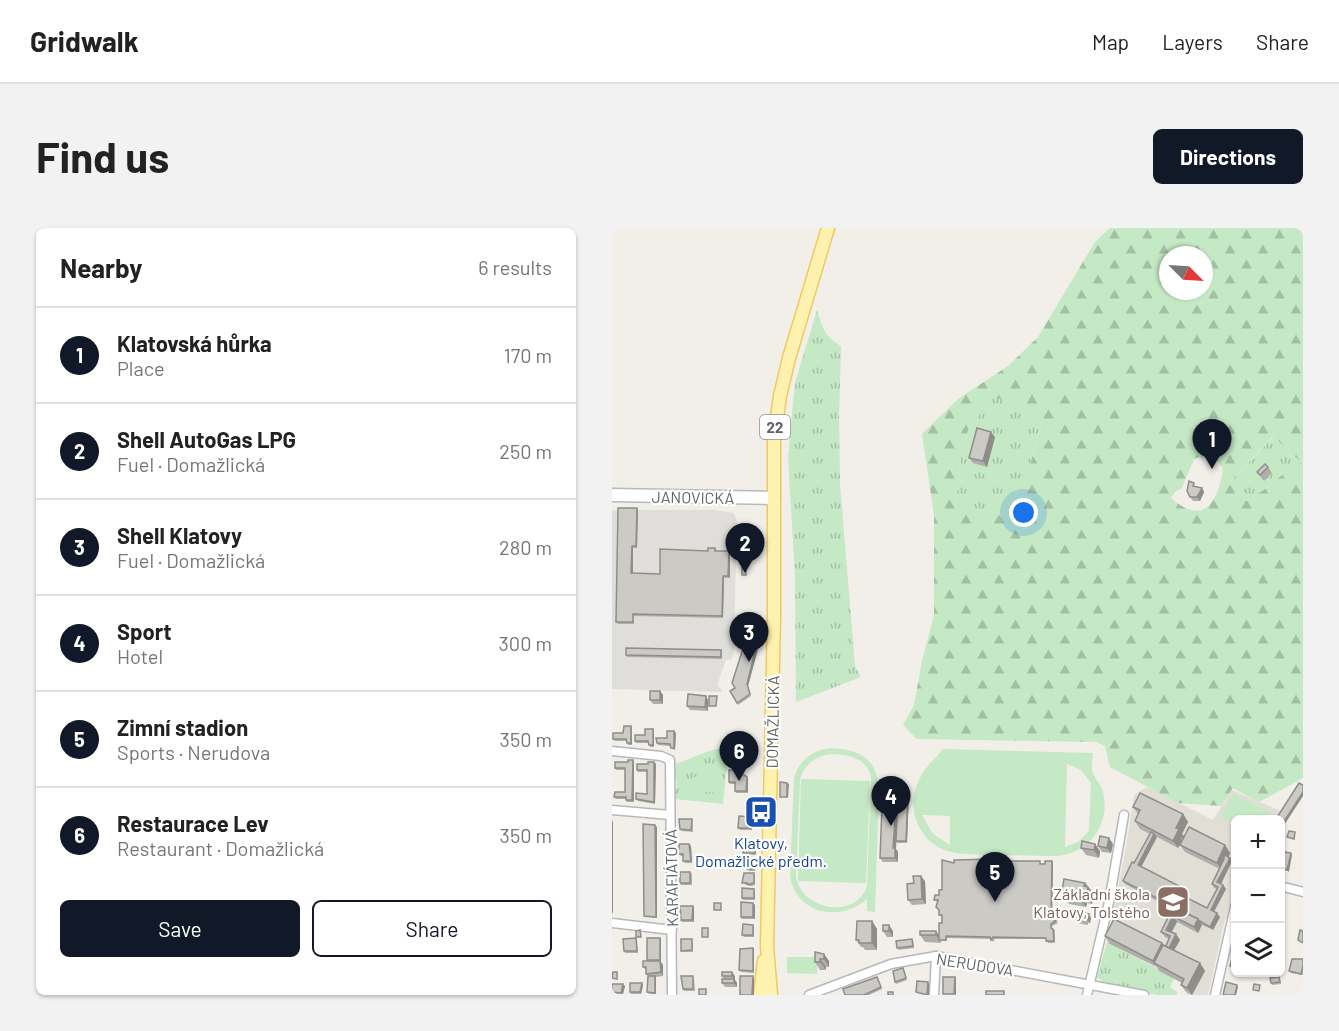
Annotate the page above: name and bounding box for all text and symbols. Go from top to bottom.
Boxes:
text: Gridwalk [30,24,139,58]
text: Map [1092,29,1129,54]
text: Layers [1162,29,1223,54]
text: Share [1256,29,1309,54]
button: Directions [1153,129,1303,184]
text: Find us [36,131,169,181]
north arrow [1159,246,1213,300]
text: Nearby [60,252,142,283]
text: 6 results [478,255,552,279]
text: Klatovská hůrka [117,330,272,356]
text: 1 [76,343,83,367]
text: 170 m [504,343,552,367]
text: Place [117,356,165,380]
road number: 22 [760,415,790,439]
pin: 1 [1192,420,1232,469]
text: Shell AutoGas LPG [117,426,296,452]
text: 2 [74,439,85,463]
text: 250 m [499,439,552,463]
text: Fuel · Domažlická [117,452,265,476]
street label: JANOVICKÁ [651,487,735,507]
your location [1009,498,1038,527]
text: Shell Klatovy [117,522,242,548]
pin: 2 [726,524,764,573]
text: 3 [74,535,85,559]
text: 280 m [499,535,552,559]
text: Fuel · Domažlická [117,548,265,572]
pin: 3 [730,612,768,662]
text: Sport [117,618,172,644]
text: 4 [73,631,86,655]
text: 300 m [499,631,552,655]
text: Hotel [117,644,163,668]
street label: DOMAŽLICKÁ [762,675,782,769]
text: Zimní stadion [117,714,248,740]
text: 5 [74,727,85,751]
text: 350 m [500,727,552,751]
pin: 6 [720,732,758,781]
text: Sports · Nerudova [117,740,270,764]
pin: 4 [872,776,910,826]
bus stop icon: Klatovy, Domažlické předm. [743,794,779,830]
text: Restaurace Lev [117,810,269,836]
map controls [1231,815,1285,977]
button: + [1231,815,1285,869]
text: 6 [74,823,85,847]
text: 350 m [500,823,552,847]
street label: KARAFIÁTOVÁ [661,829,681,927]
place label: Klatovy, Domažlické předm. [695,833,827,870]
text: Restaurant · Domažlická [117,836,324,860]
pin: 5 [976,852,1015,902]
button: − [1231,869,1285,923]
place label: Základní škola Klatovy, Tolstého [1033,884,1150,921]
school or university icon: Základní škola Klatovy, Tolstého [1155,884,1191,920]
button: Save [60,900,300,957]
button: Share [312,900,552,957]
button: layers [1231,923,1285,977]
street label: NERUDOVA [935,949,1015,980]

